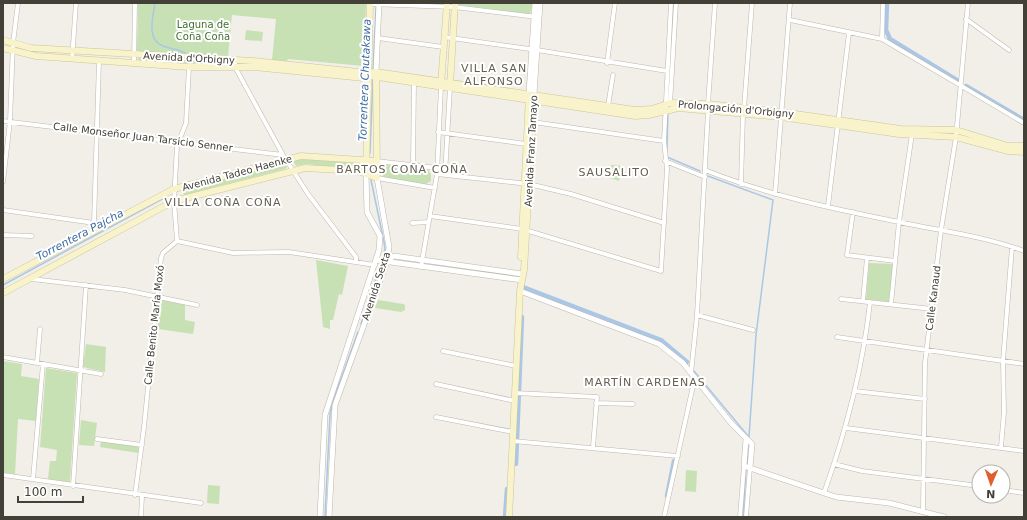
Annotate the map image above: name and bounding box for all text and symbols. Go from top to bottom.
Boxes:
water label: Torrentera Chutakawa [356,18,374,141]
park label: Laguna de Coña Coña [176,19,230,42]
street label: Avenida d'Orbigny [143,50,235,66]
district label: VILLA SAN ALFONSO [461,62,527,88]
street label: Avenida Franz Tamayo [523,95,539,207]
street label: Prolongación d'Orbigny [678,98,794,120]
street label: Calle Monseñor Juan Tarsicio Senner [53,121,234,154]
street label: Avenida Tadeo Haenke [181,153,293,193]
district label: BARTOS COÑA COÑA [336,163,468,176]
district label: SAUSALITO [578,166,650,179]
district label: VILLA COÑA COÑA [165,196,281,209]
water label: Torrentera Pajcha [34,206,126,263]
street label: Avenida Sexta [360,250,392,322]
street label: Calle Benito María Moxó [142,265,166,385]
street label: Calle Kanaud [924,265,942,331]
district label: MARTÍN CARDENAS [584,376,706,389]
north arrow [971,464,1011,504]
scale bar [18,478,83,504]
text: 100 m [24,485,62,499]
text: N [986,487,996,500]

